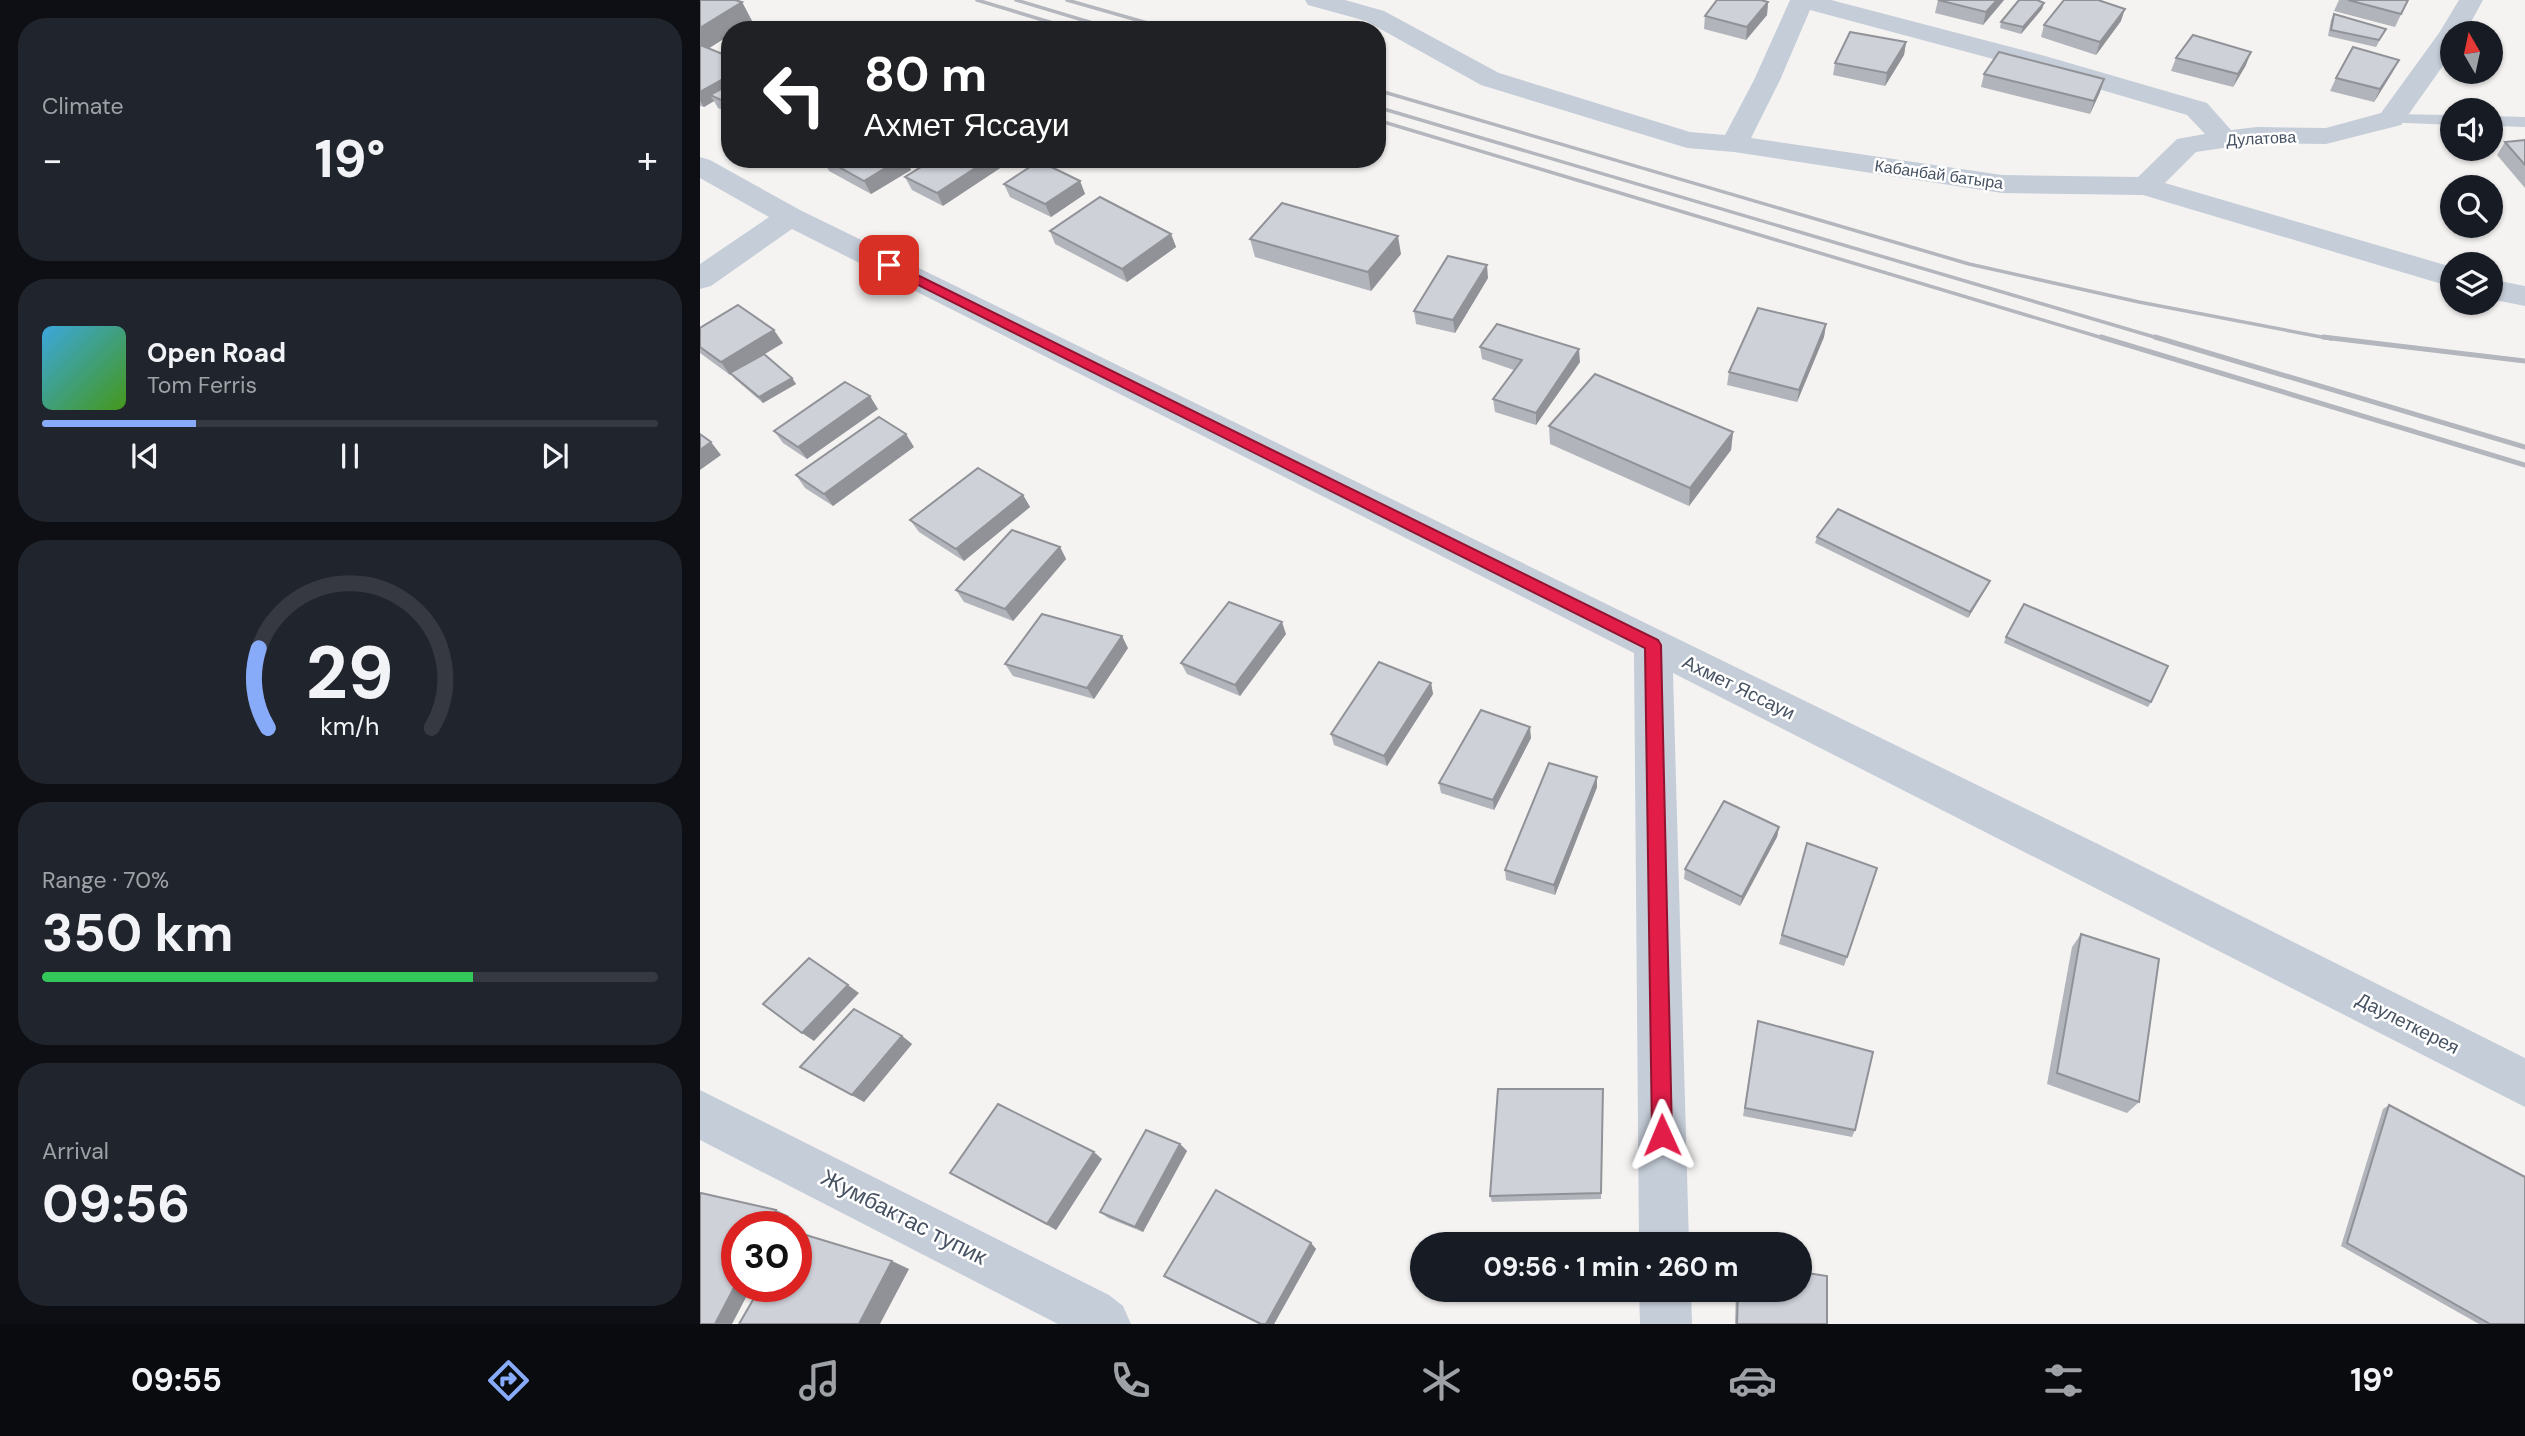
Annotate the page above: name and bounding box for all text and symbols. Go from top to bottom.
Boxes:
north arrow [2440,21,2502,84]
map controls [2440,21,2503,315]
text: 80 m [864,42,987,106]
icon: left [749,49,840,140]
text: Climate [42,91,124,121]
button: sound [2440,98,2503,161]
text: Ахмет Яссауи [864,104,1070,146]
text: 19° [315,125,385,193]
street label: Дулатова [2226,126,2297,151]
text: − [42,135,63,185]
text: + [637,135,658,185]
street label: Кабанбай батыра [1873,155,2005,194]
button: search [2440,175,2503,238]
pin [859,235,919,295]
icon: arrive [870,246,908,284]
button: layers [2440,252,2503,315]
text: Open Road [147,336,286,370]
text: Tom Ferris [147,370,257,400]
icon: previous [126,437,164,475]
icon: pause [331,437,369,475]
icon: next [536,437,574,475]
text: 29 [306,626,394,721]
street label: Ахмет Яссауи [1678,649,1799,725]
text: km/h [320,710,380,743]
text: Range · 70% [42,865,169,895]
text: 350 km [42,899,234,967]
street label: Даулеткерея [2352,987,2464,1060]
position arrow [1625,1098,1699,1172]
text: Arrival [42,1136,109,1166]
street label: Жумбактас тупик [816,1162,993,1272]
text: 09:56 [42,1170,190,1238]
speed limit sign: 30 [721,1211,812,1302]
text: 09:56 · 1 min · 260 m [1483,1250,1739,1284]
icon: directions [484,1356,533,1405]
icon: music [795,1356,844,1405]
icon: phone [1106,1356,1155,1405]
icon: climate [1417,1356,1466,1405]
icon: car [1728,1356,1777,1405]
icon: filters [2039,1356,2088,1405]
text: 09:55 [131,1359,222,1401]
text: 19° [2350,1359,2394,1401]

